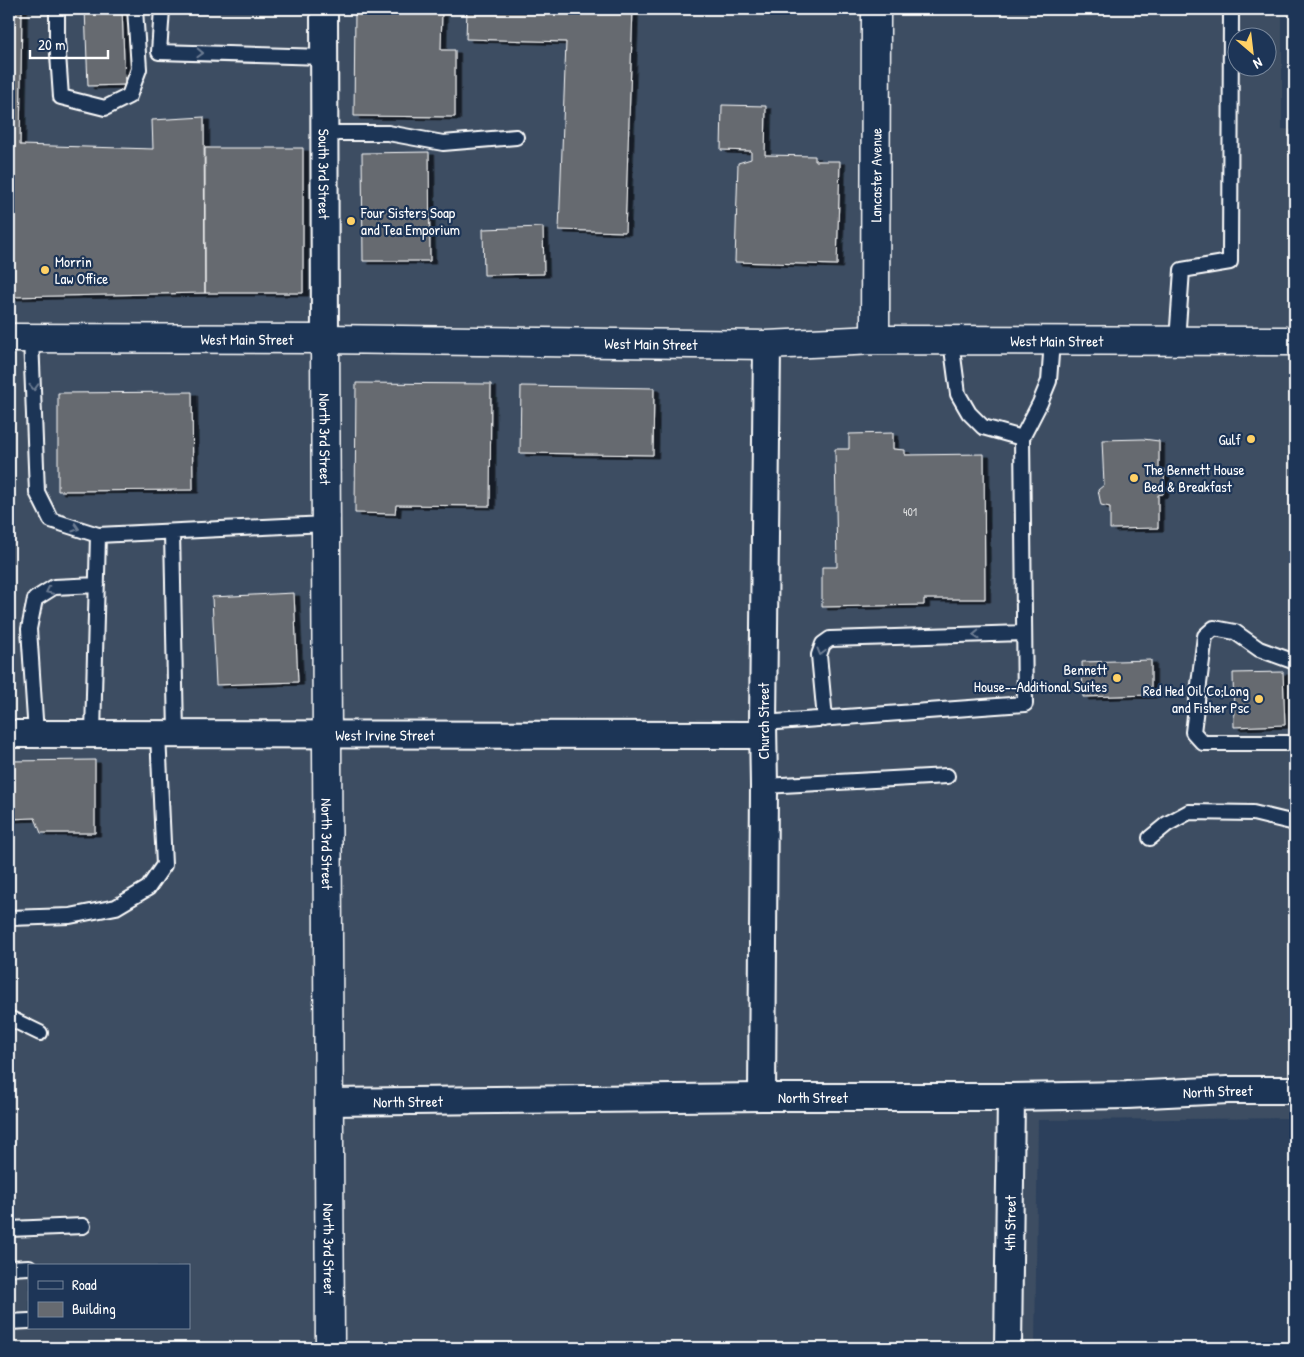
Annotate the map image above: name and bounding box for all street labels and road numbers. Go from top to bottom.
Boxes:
street label: Lancaster Avenue [865,128,886,222]
street label: South 3rd Street [314,129,335,220]
street label: West Main Street [200,328,294,349]
street label: West Main Street [1010,330,1104,351]
street label: West Main Street [604,332,698,355]
street label: North 3rd Street [315,393,336,486]
street label: Church Street [753,682,774,759]
street label: West Irvine Street [335,724,436,745]
street label: North 3rd Street [317,798,338,891]
street label: North Street [1182,1079,1254,1103]
street label: North Street [778,1087,849,1108]
street label: North Street [373,1090,444,1112]
street label: 4th Street [999,1194,1020,1251]
street label: North 3rd Street [319,1203,340,1296]

